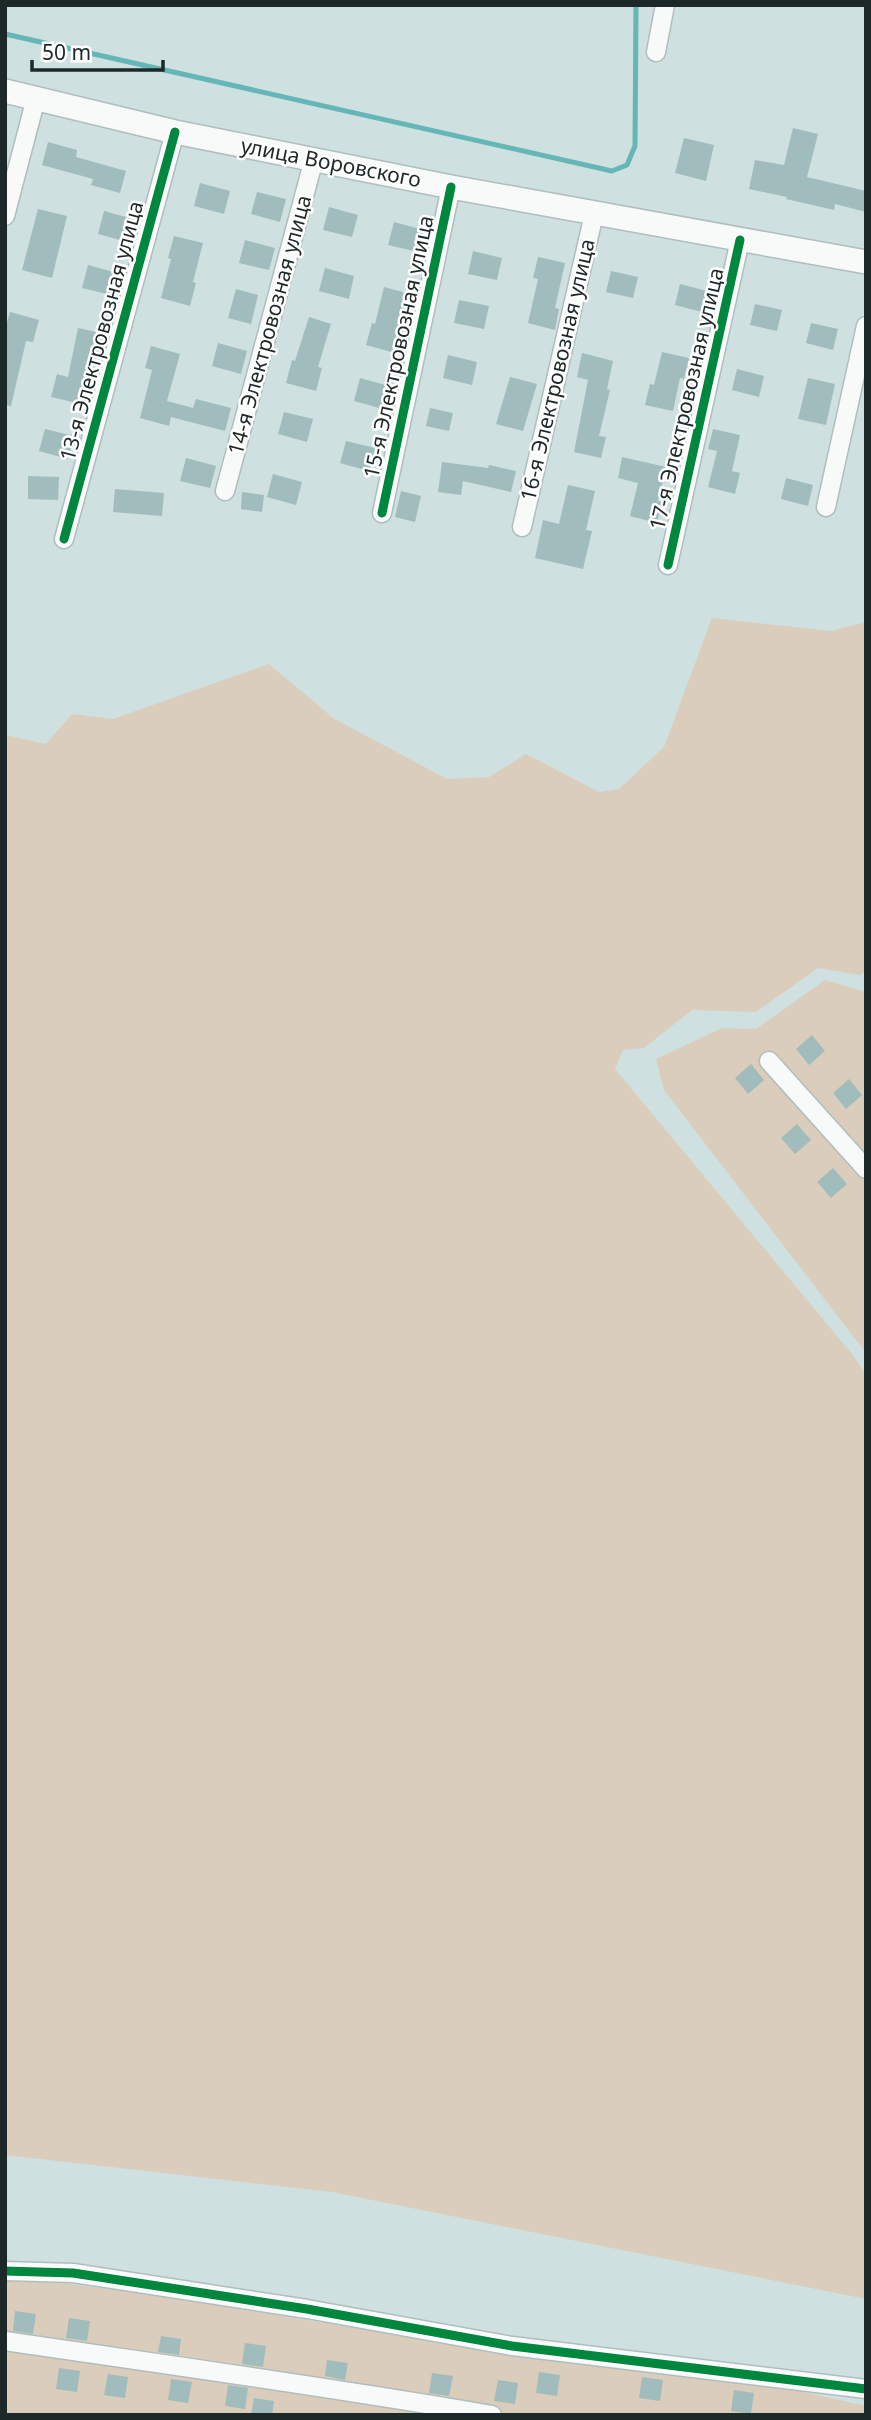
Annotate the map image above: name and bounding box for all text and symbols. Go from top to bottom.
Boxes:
scale bar [32,28,163,72]
text: 50 m [42,38,91,66]
street label: улица Воровского [239,131,424,193]
street label: 14-я Электровозная улица [221,192,317,458]
street label: 13-я Электровозная улица [53,198,149,464]
street label: 15-я Электровозная улица [356,213,440,481]
street label: 16-я Электровозная улица [513,236,601,504]
street label: 17-я Электровозная улица [642,265,730,533]

